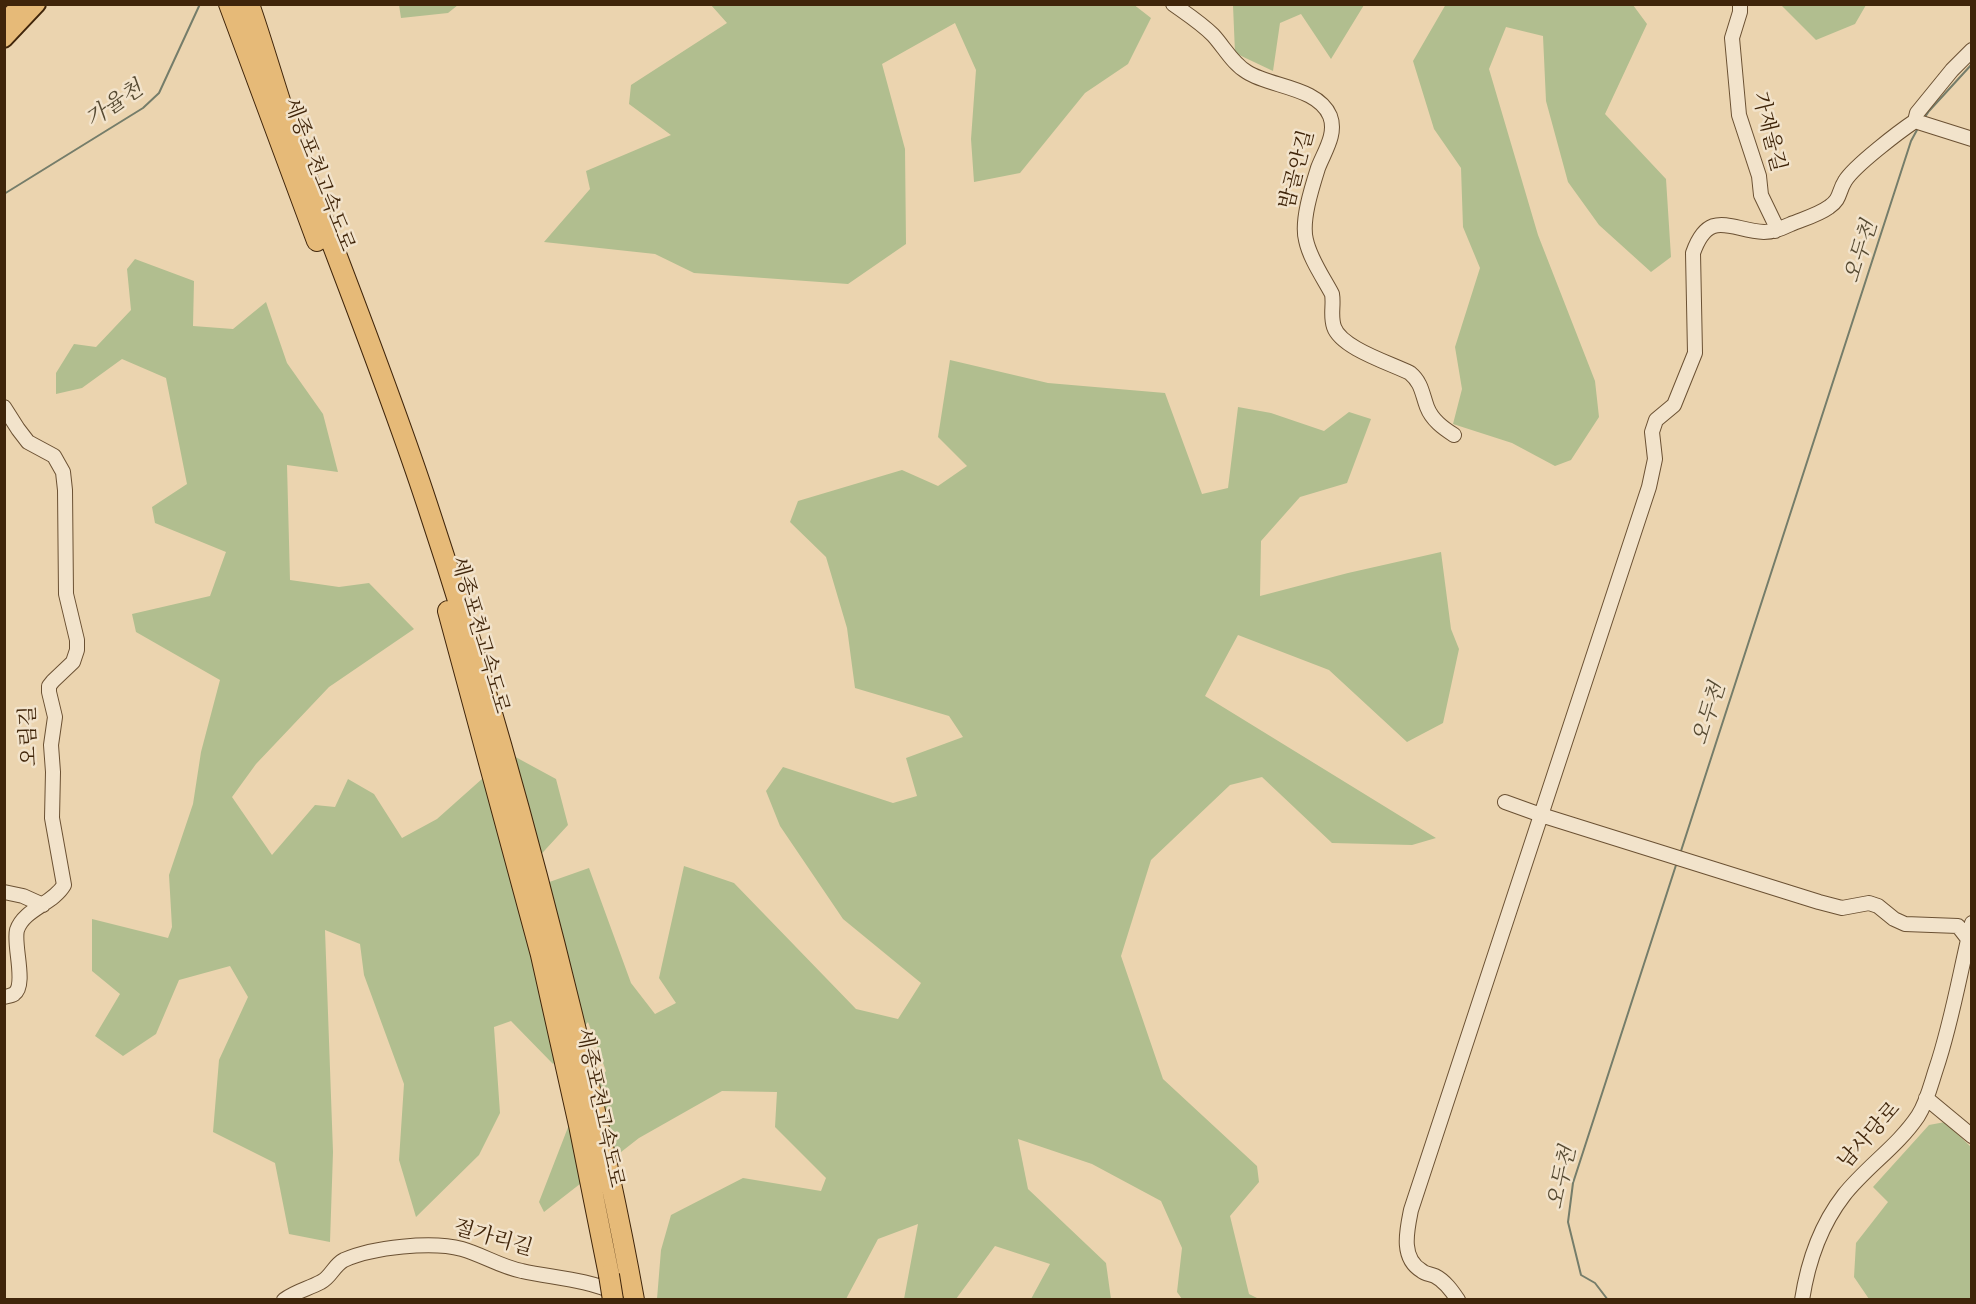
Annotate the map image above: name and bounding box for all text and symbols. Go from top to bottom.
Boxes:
water label: 가율천 [81,76,149,134]
street label: 가재울길 [1746,90,1790,174]
street label: 세종포천고속도로 [277,95,359,255]
street label: 밤골안길 [1275,128,1321,212]
water label: 오두천 [1840,218,1884,286]
street label: 세종포천고속도로 [445,554,513,716]
water label: 오두천 [1688,680,1732,748]
street label: 오림길 [16,705,44,767]
street label: 세종포천고속도로 [570,1026,628,1190]
street label: 남사당로 [1833,1097,1907,1175]
water label: 오두천 [1543,1144,1583,1212]
street label: 절가리길 [451,1216,535,1262]

